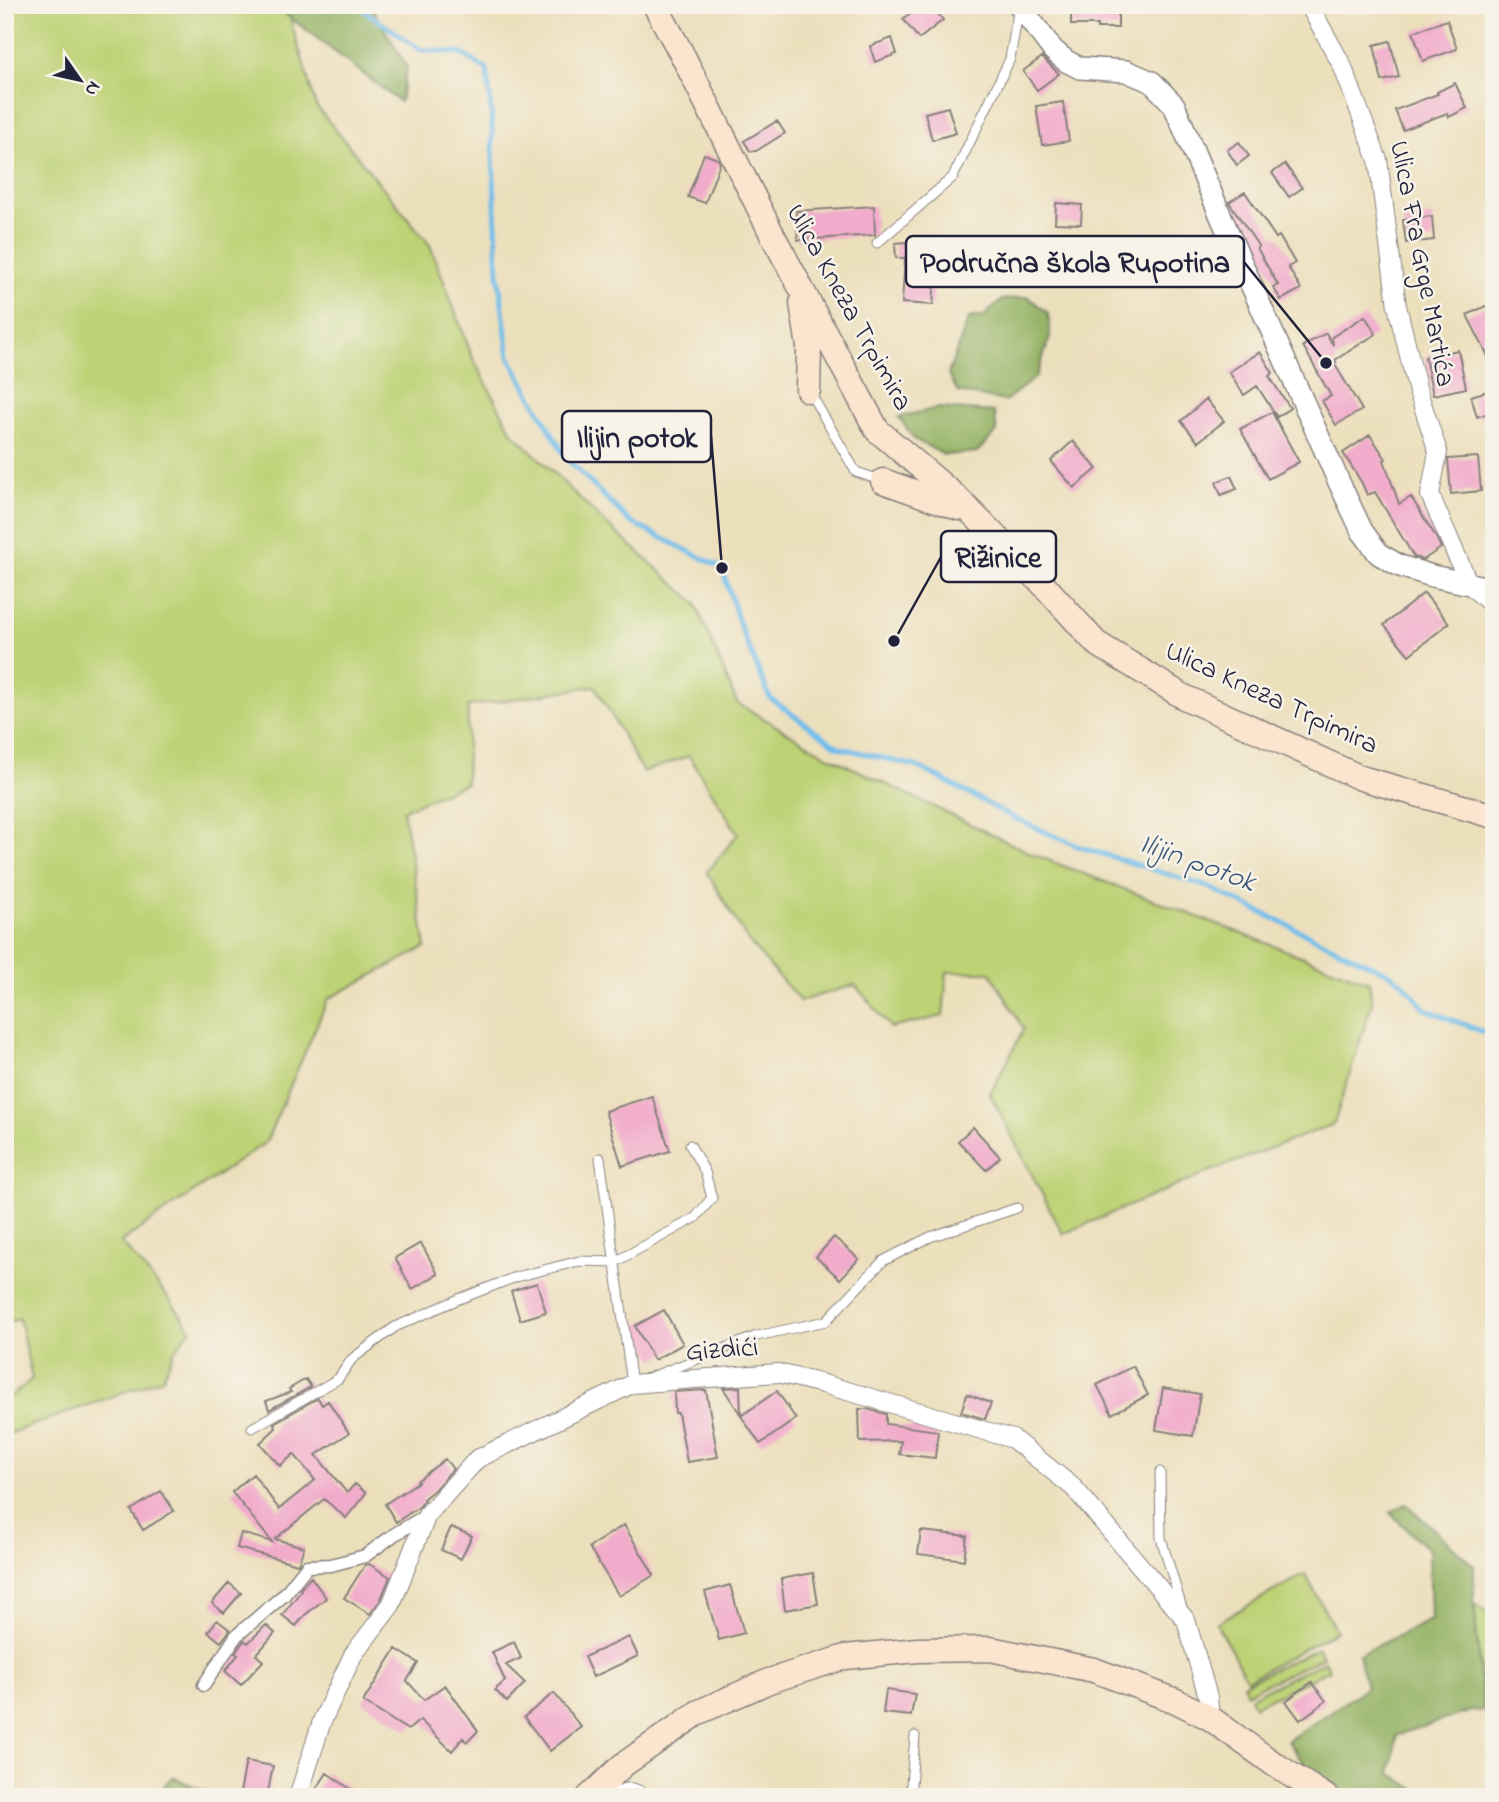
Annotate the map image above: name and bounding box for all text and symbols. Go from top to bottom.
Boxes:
north arrow [46,46,116,116]
text: N [77,75,107,101]
street label: Ulica Fra Grge Martića [1377,137,1465,391]
street label: Ulica Kneza Trpimira [774,197,922,419]
callout: Područna škola Rupotina [906,236,1244,287]
text: Područna škola Rupotina [920,243,1230,287]
callout: Ilijin potok [562,411,711,462]
text: Ilijin potok [576,418,698,462]
callout: Rižinice [941,531,1056,582]
text: Rižinice [955,538,1043,582]
street label: Ulica Kneza Trpimira [1158,632,1384,766]
water label: Ilijin potok [1133,823,1263,906]
street label: Gizdići [684,1328,760,1374]

